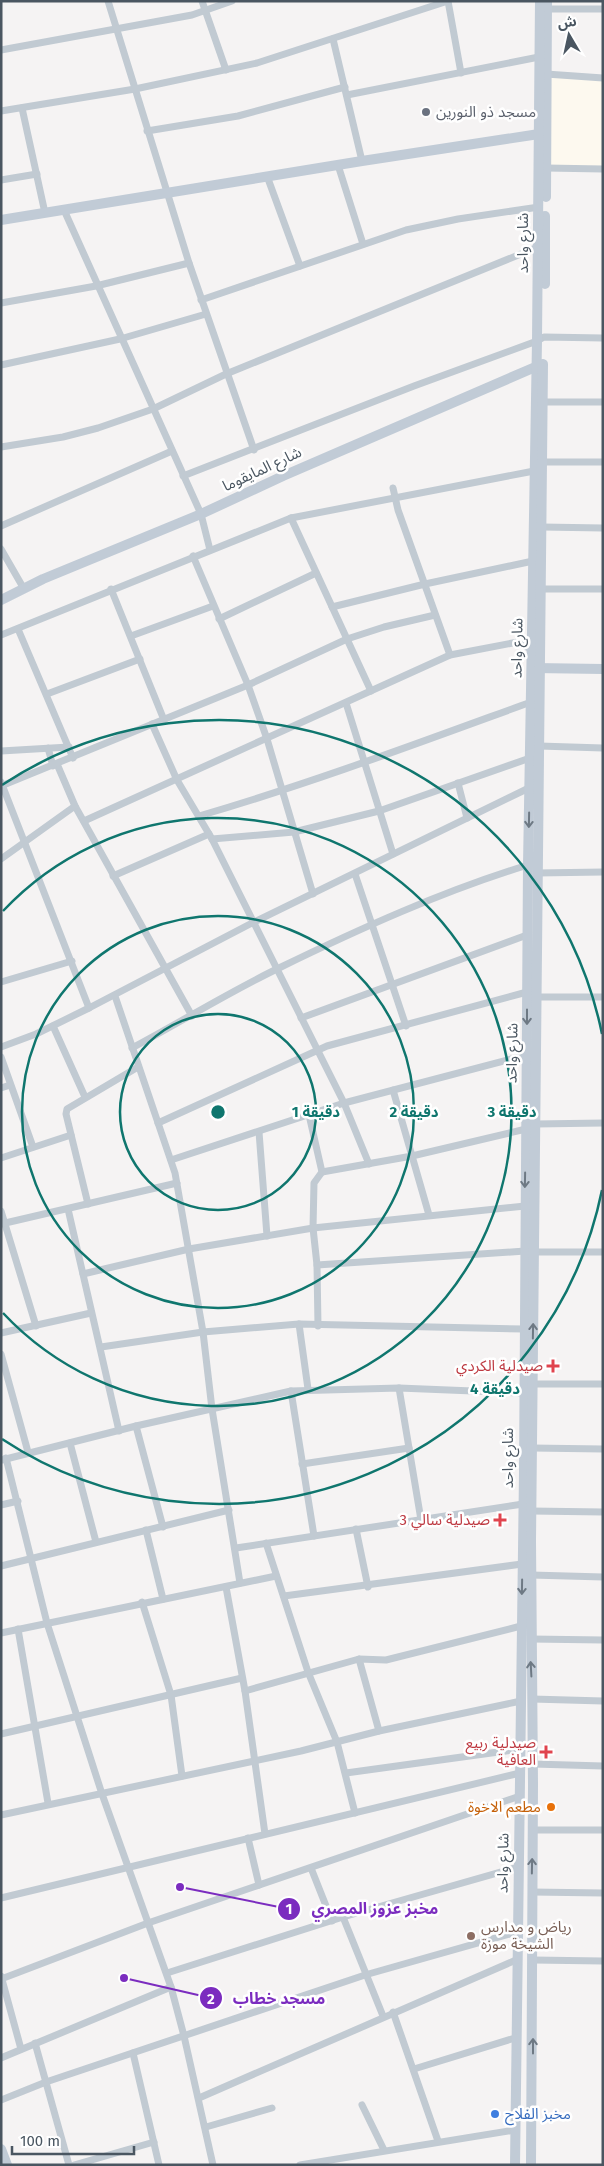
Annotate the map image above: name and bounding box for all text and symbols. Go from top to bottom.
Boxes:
north arrow [544,10,594,60]
text: ش [556,13,578,33]
place label: مسجد ذو النورين [436,103,536,121]
marker: مسجد ذو النورين [420,106,432,118]
street label: شارع واحد [514,213,535,273]
street label: شارع المايقوما [220,443,306,498]
street label: شارع واحد [507,617,530,678]
one-way arrow [524,812,534,828]
one-way arrow [522,1009,532,1025]
street label: شارع واحد [502,1022,525,1083]
centre of rings [209,1103,227,1121]
text: 1 دقيقة [292,1103,340,1121]
text: 2 دقيقة [389,1103,439,1121]
text: 3 دقيقة [486,1103,537,1121]
one-way arrow [520,1172,530,1188]
one-way arrow [528,1323,538,1340]
place label: صيدلية الكردي [456,1357,543,1377]
marker: صيدلية الكردي [547,1360,559,1372]
text: 4 دقيقة [470,1380,520,1398]
street label: شارع واحد [499,1428,520,1488]
place label: صيدلية سالي 3 [400,1511,490,1531]
marker: صيدلية سالي 3 [494,1514,506,1526]
one-way arrow [517,1578,527,1595]
one-way arrow [526,1661,536,1677]
place label: صيدلية ربيع العافية [465,1734,536,1769]
marker: صيدلية ربيع العافية [540,1746,552,1758]
place label: مطعم الاخوة [468,1798,541,1818]
marker: مطعم الاخوة [545,1801,557,1813]
street label: شارع واحد [493,1832,516,1893]
one-way arrow [527,1858,537,1874]
callout: مخبز عزوز المصري [277,1893,449,1924]
text: مخبز عزوز المصري [312,1899,438,1922]
text: 1 [286,1900,292,1918]
place label: رياض و مدارس الشيخة موزة [481,1918,572,1953]
marker: رياض و مدارس الشيخة موزة [465,1930,477,1942]
callout: مسجد خطاب [198,1983,336,2014]
text: مسجد خطاب [233,1989,325,2008]
text: 2 [207,1990,215,2008]
one-way arrow [528,2038,538,2054]
place label: مخبز الفلاح [505,2105,571,2126]
marker: مخبز الفلاح [489,2108,501,2120]
scale bar [12,2124,135,2156]
text: 100 m [20,2132,60,2150]

